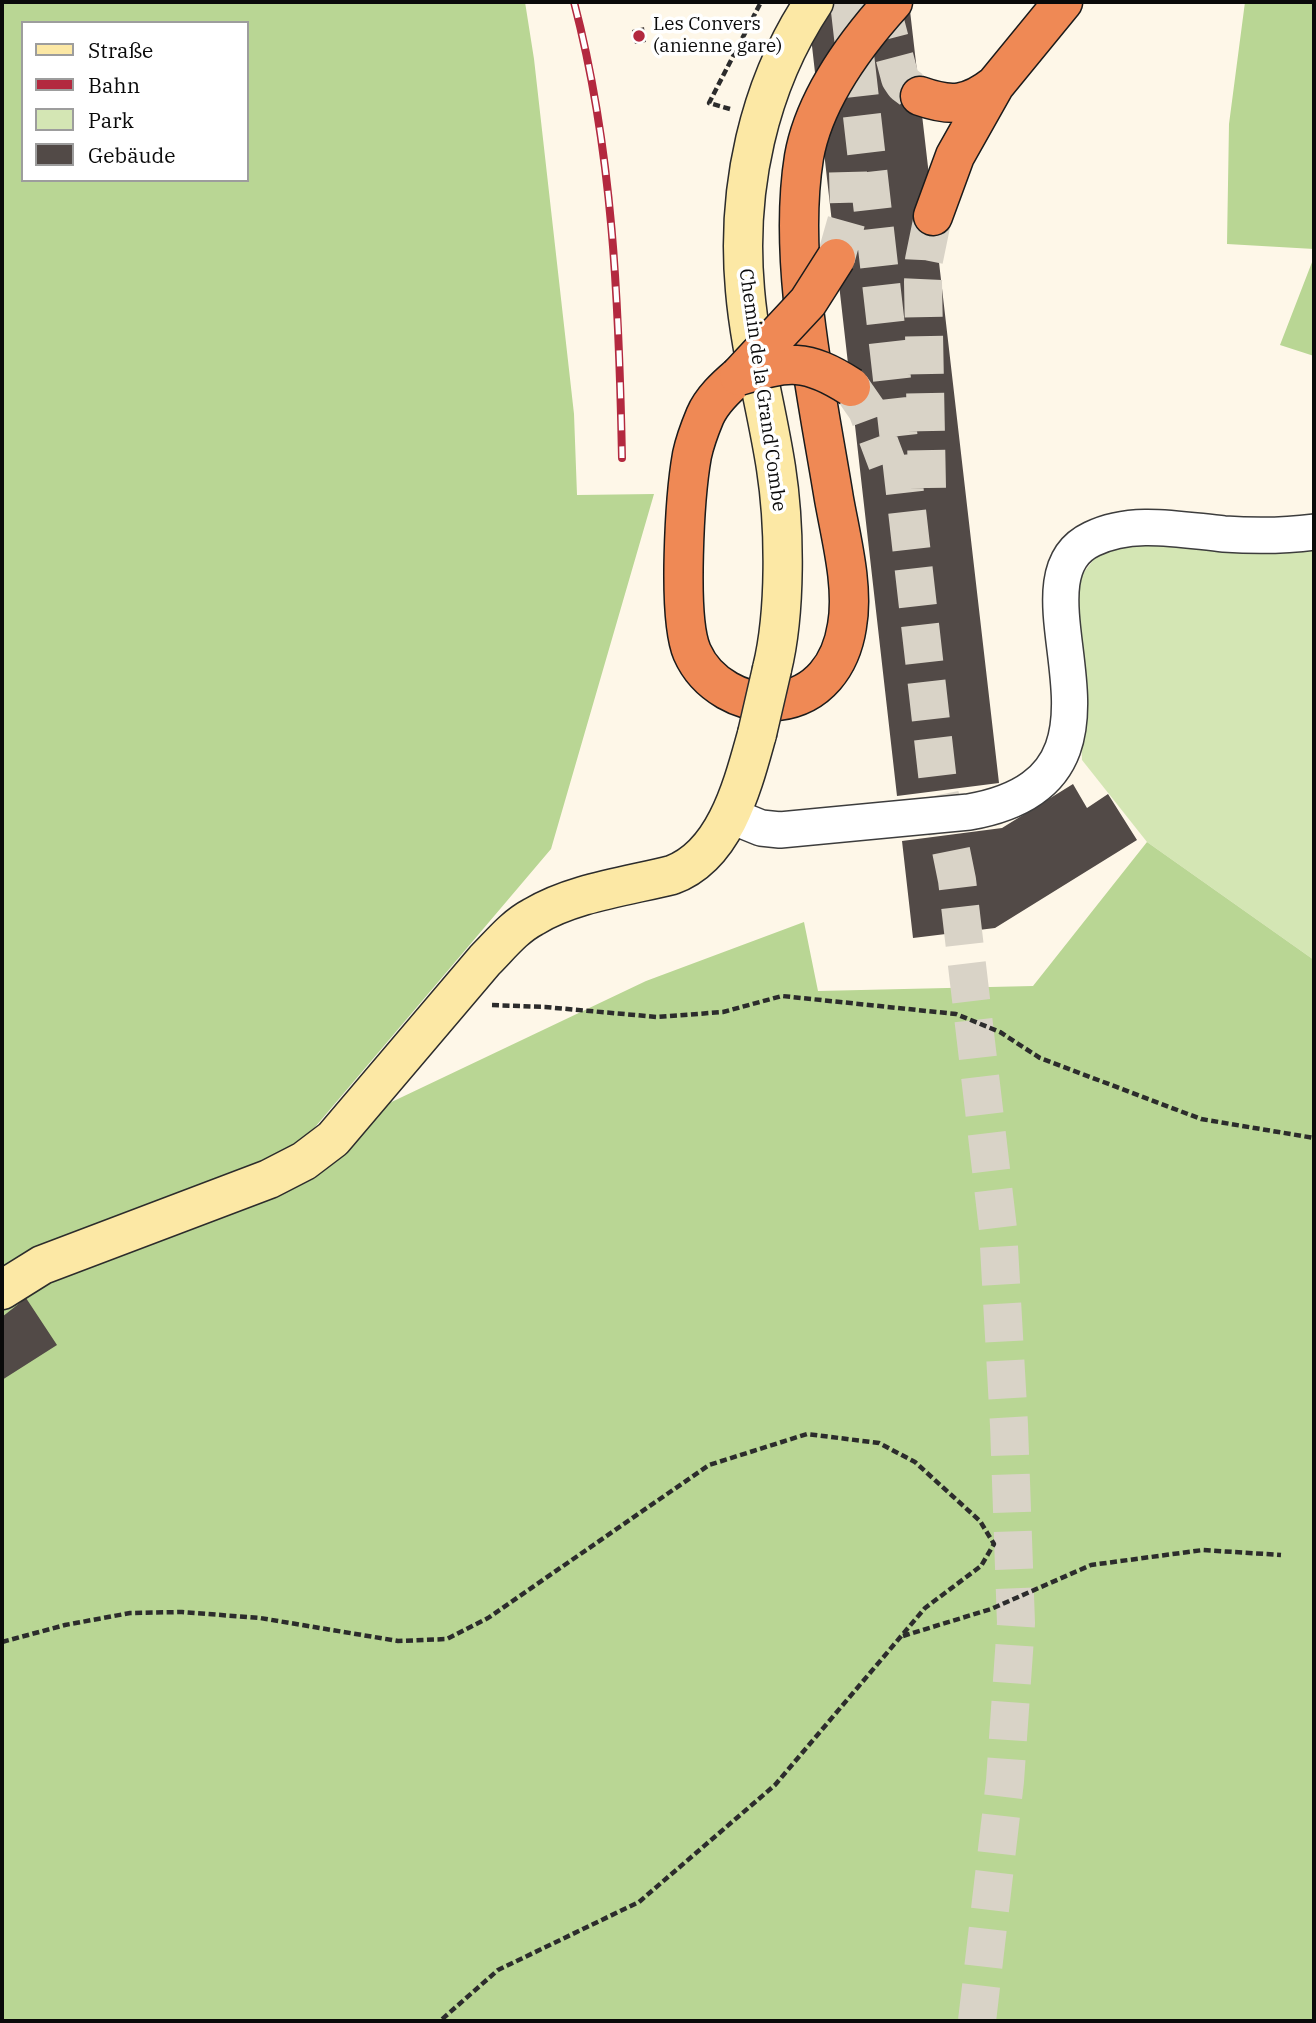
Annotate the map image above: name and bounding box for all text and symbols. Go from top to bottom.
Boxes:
place label: Les Convers (anienne gare) [653,14,782,58]
legend [21,21,248,182]
marker: Les Convers (anienne gare) [631,28,647,44]
text: Straße [88,36,153,64]
text: Bahn [88,71,140,99]
text: Park [88,106,134,134]
text: Gebäude [88,141,176,169]
street label: Chemin de la Grand'Combe [734,267,790,513]

